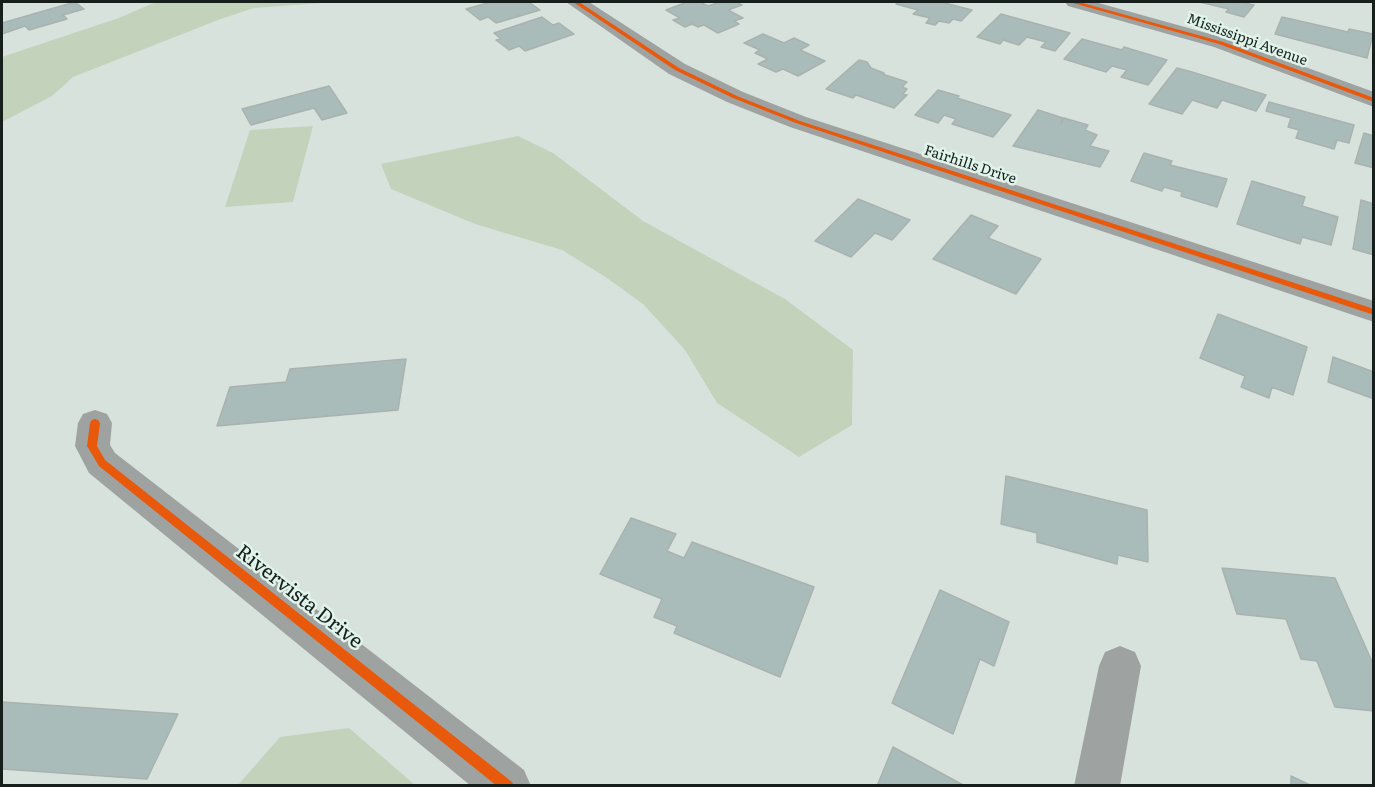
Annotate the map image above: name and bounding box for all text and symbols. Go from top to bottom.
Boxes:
street label: Mississippi Avenue [1184,10,1310,70]
street label: Fairhills Drive [922,142,1018,188]
street label: Rivervista Drive [231,540,367,654]

